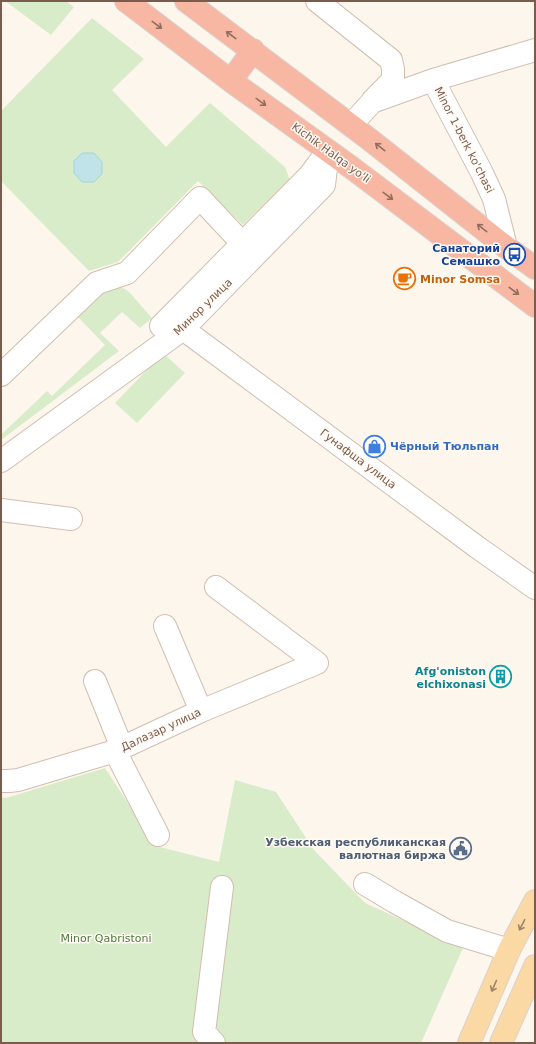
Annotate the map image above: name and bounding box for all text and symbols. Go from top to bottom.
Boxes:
one-way arrow [151,20,162,29]
one-way arrow [226,30,237,39]
street label: Minor 1-berk ko'chasi [432,85,496,195]
one-way arrow [255,98,266,106]
street label: Kichik Halqa yo'li [289,120,373,186]
one-way arrow [374,143,385,151]
one-way arrow [383,191,394,200]
one-way arrow [476,223,487,232]
bus stop icon: Санаторий Семашко [502,241,528,267]
place label: Санаторий Семашко [432,242,500,268]
cafe icon: Minor Somsa [392,266,418,292]
place label: Minor Somsa [420,273,500,286]
street label: Минор улица [171,276,235,338]
one-way arrow [509,287,520,295]
street label: Гунафша улица [317,426,399,492]
shop icon: Чёрный Тюльпан [362,433,388,459]
place label: Чёрный Тюльпан [390,440,499,453]
building icon: Afg'oniston elchixonasi [488,664,514,690]
place label: Afg'oniston elchixonasi [415,665,486,691]
street label: Далазар улица [119,706,203,754]
public building icon: Узбекская республиканская валютная биржа [448,835,474,861]
place label: Узбекская республиканская валютная биржа [265,836,446,862]
one-way arrow [518,919,525,931]
park label: Minor Qabristoni [60,932,152,945]
one-way arrow [489,980,497,992]

